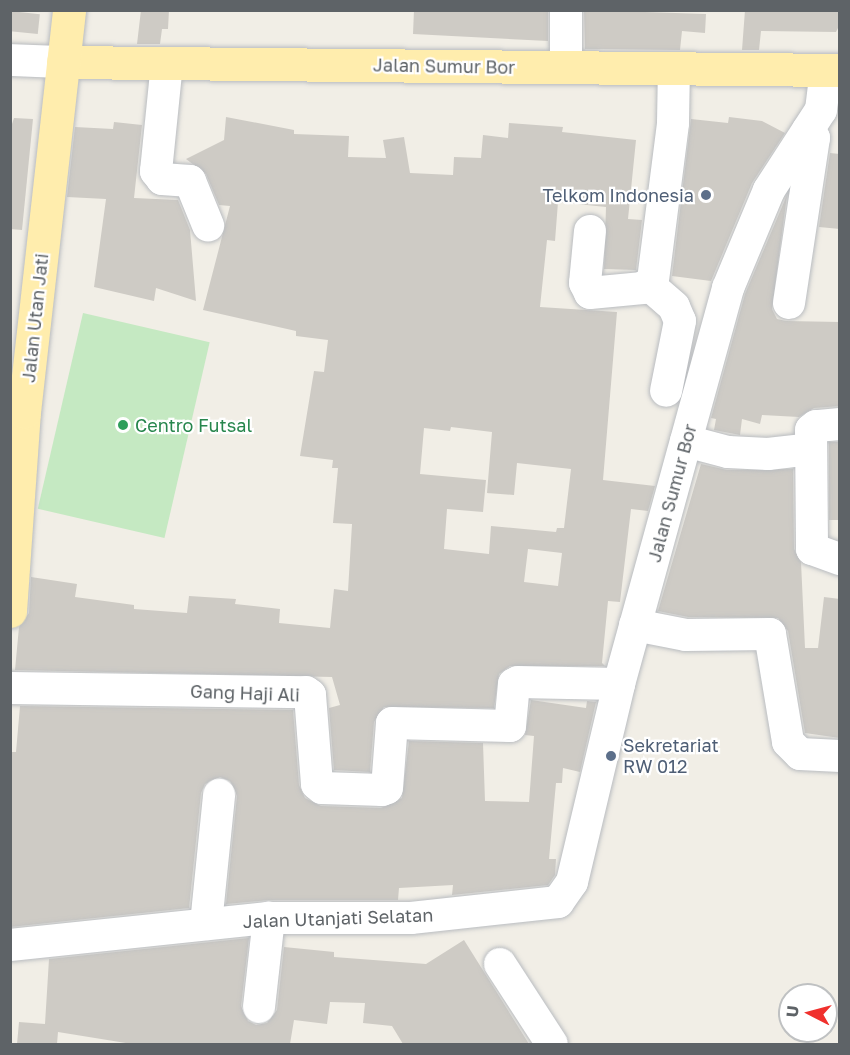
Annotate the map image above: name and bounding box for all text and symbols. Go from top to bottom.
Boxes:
street label: Jalan Sumur Bor [373,54,515,78]
place label: Telkom Indonesia [543,184,694,206]
marker: Telkom Indonesia [699,188,713,202]
street label: Jalan Utan Jati [17,252,53,384]
place label: Centro Futsal [135,414,252,436]
marker: Centro Futsal [116,418,130,432]
street label: Jalan Sumur Bor [643,421,701,565]
street label: Gang Haji Ali [190,680,300,706]
place label: Sekretariat RW 012 [623,735,719,777]
marker: Sekretariat RW 012 [604,749,618,763]
street label: Jalan Utanjati Selatan [242,904,434,932]
north arrow [778,983,838,1043]
text: U [782,1004,803,1018]

